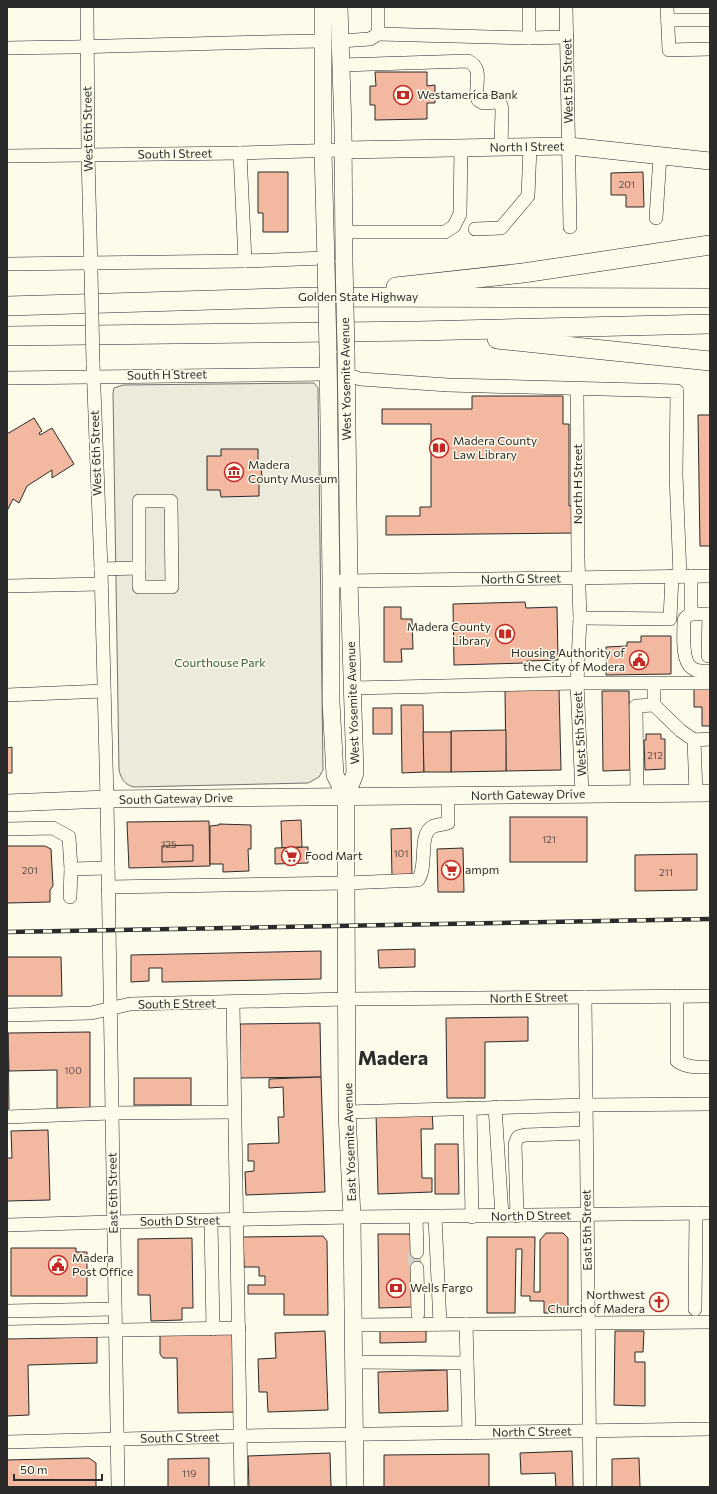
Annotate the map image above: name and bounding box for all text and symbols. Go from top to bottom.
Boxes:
street label: West 5th Street [559,38,575,124]
bank icon: Westamerica Bank [392,84,414,106]
street label: West 6th Street [79,86,95,172]
place label: Westamerica Bank [417,87,518,101]
street label: North I Street [490,138,565,154]
street label: South I Street [138,145,212,161]
house number: 201 [619,178,635,190]
street label: Golden State Highway [298,289,418,303]
street label: West Yosemite Avenue [337,317,353,441]
street label: South H Street [127,366,207,382]
street label: West 6th Street [87,410,103,496]
place label: Madera County Law Library [453,433,537,461]
library icon: Madera County Law Library [428,437,450,459]
street label: North H Street [570,444,584,524]
place label: Madera County Museum [248,457,338,485]
museum icon: Madera County Museum [223,461,245,483]
street label: North G Street [481,570,561,586]
place label: Madera County Library [407,619,491,647]
library icon: Madera County Library [494,623,516,645]
street label: West Yosemite Avenue [343,641,361,765]
place label: Housing Authority of the City of Modera [511,645,625,673]
public building icon: Housing Authority of the City of Modera [628,649,650,671]
park label: Courthouse Park [174,655,266,669]
street label: West 5th Street [570,691,588,777]
house number: 212 [647,749,663,761]
street label: North Gateway Drive [471,786,585,802]
street label: South Gateway Drive [119,790,233,806]
house number: 121 [542,833,556,845]
house number: 125 [161,838,177,850]
supermarket icon: Food Mart [280,845,302,867]
house number: 101 [393,847,409,859]
place label: Food Mart [305,848,363,862]
supermarket icon: ampm [440,859,462,881]
place label: ampm [465,862,499,876]
house number: 201 [22,864,38,876]
house number: 211 [659,866,673,878]
street label: North E Street [490,989,568,1005]
street label: South E Street [138,995,216,1011]
district label: Madera [358,1045,428,1069]
house number: 100 [64,1064,82,1076]
street label: East Yosemite Avenue [340,1083,358,1202]
street label: East 6th Street [104,1152,120,1234]
street label: East 5th Street [578,1189,594,1271]
street label: North D Street [491,1207,571,1223]
street label: South D Street [140,1212,220,1228]
place label: Madera Post Office [72,1250,133,1278]
public building icon: Madera Post Office [47,1254,69,1276]
bank icon: Wells Fargo [385,1277,407,1299]
place label: Wells Fargo [410,1280,473,1294]
place label: Northwest Church of Madera [548,1287,645,1315]
church icon: Northwest Church of Madera [648,1291,670,1313]
street label: North C Street [492,1423,572,1439]
street label: South C Street [140,1429,220,1445]
scale bar [14,1456,102,1482]
text: 50 m [20,1462,48,1476]
house number: 119 [182,1467,196,1479]

